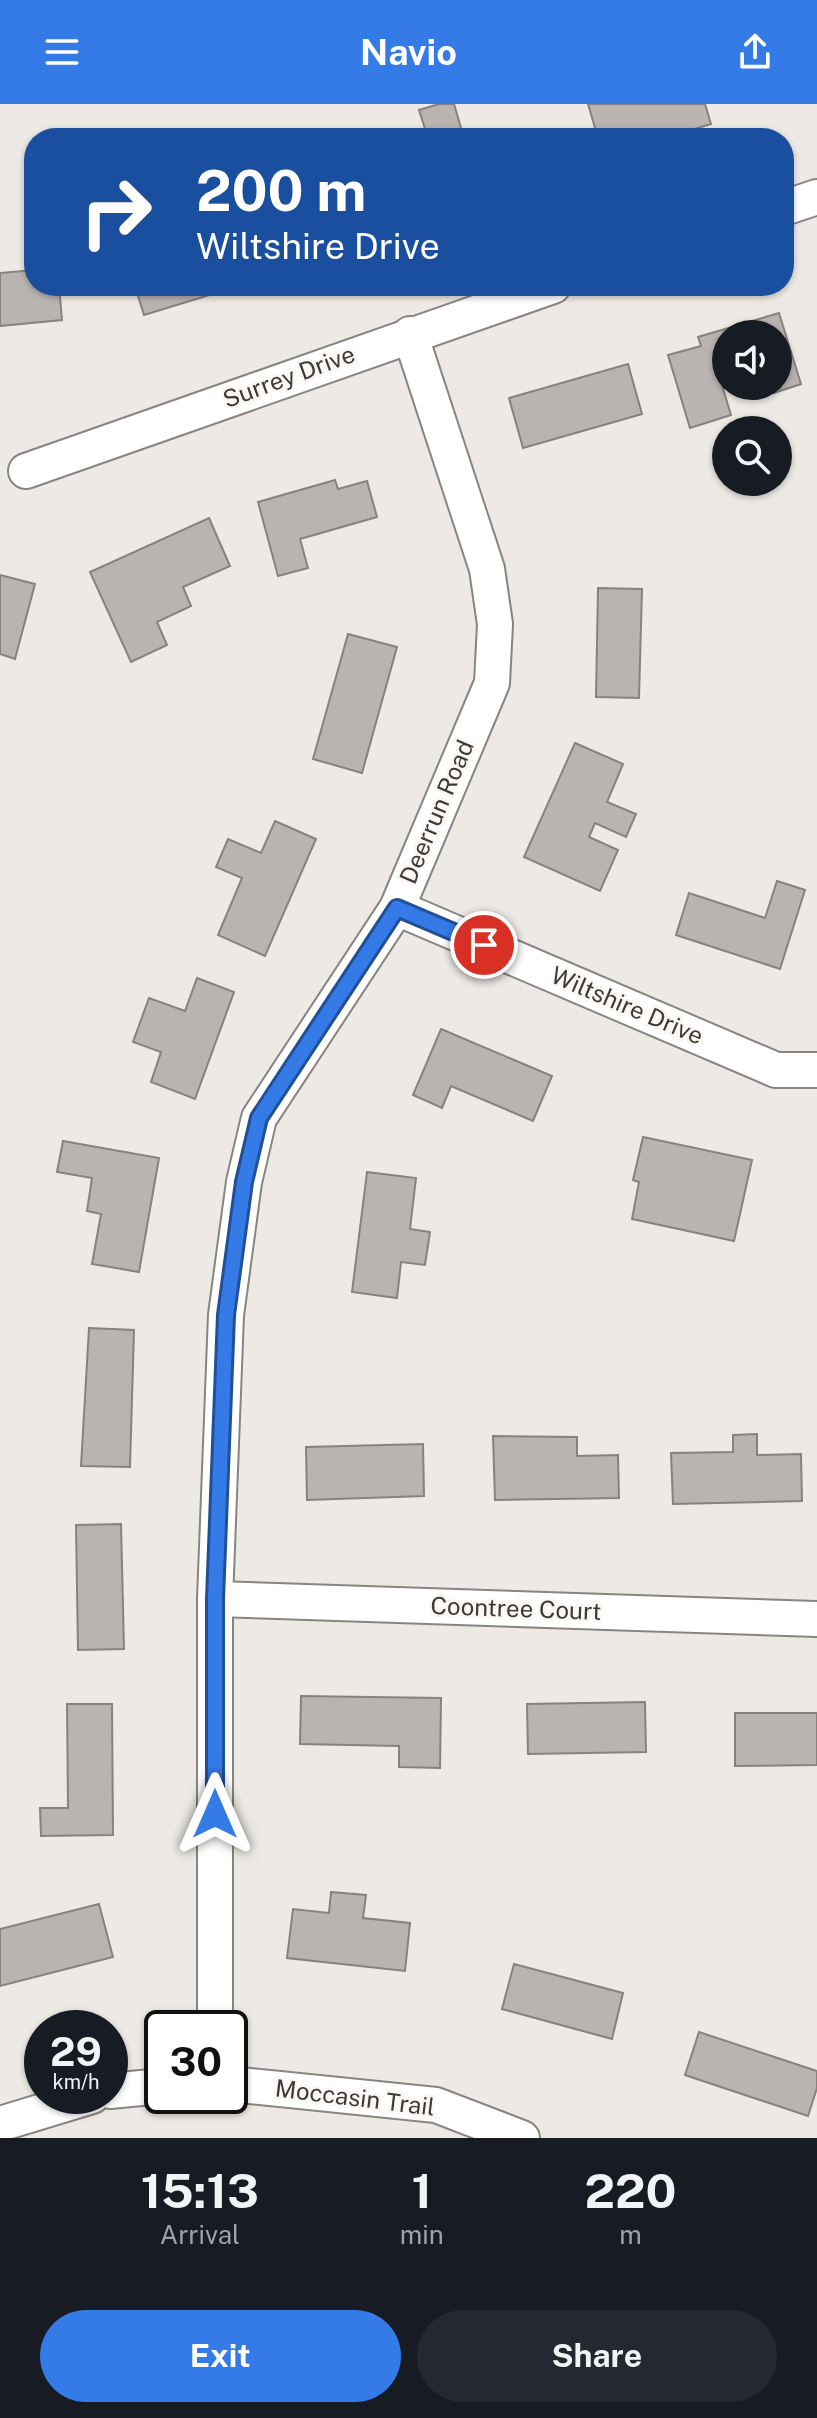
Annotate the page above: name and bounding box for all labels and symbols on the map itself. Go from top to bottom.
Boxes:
street label: Surrey Drive [219,339,358,413]
street label: Deerrun Road [393,736,479,888]
pin [450,911,518,979]
street label: Wiltshire Drive [547,960,708,1050]
street label: Coontree Court [430,1591,602,1625]
position arrow [173,1772,257,1856]
speed limit sign: 30 [144,2010,248,2114]
street label: Moccasin Trail [274,2073,437,2121]

